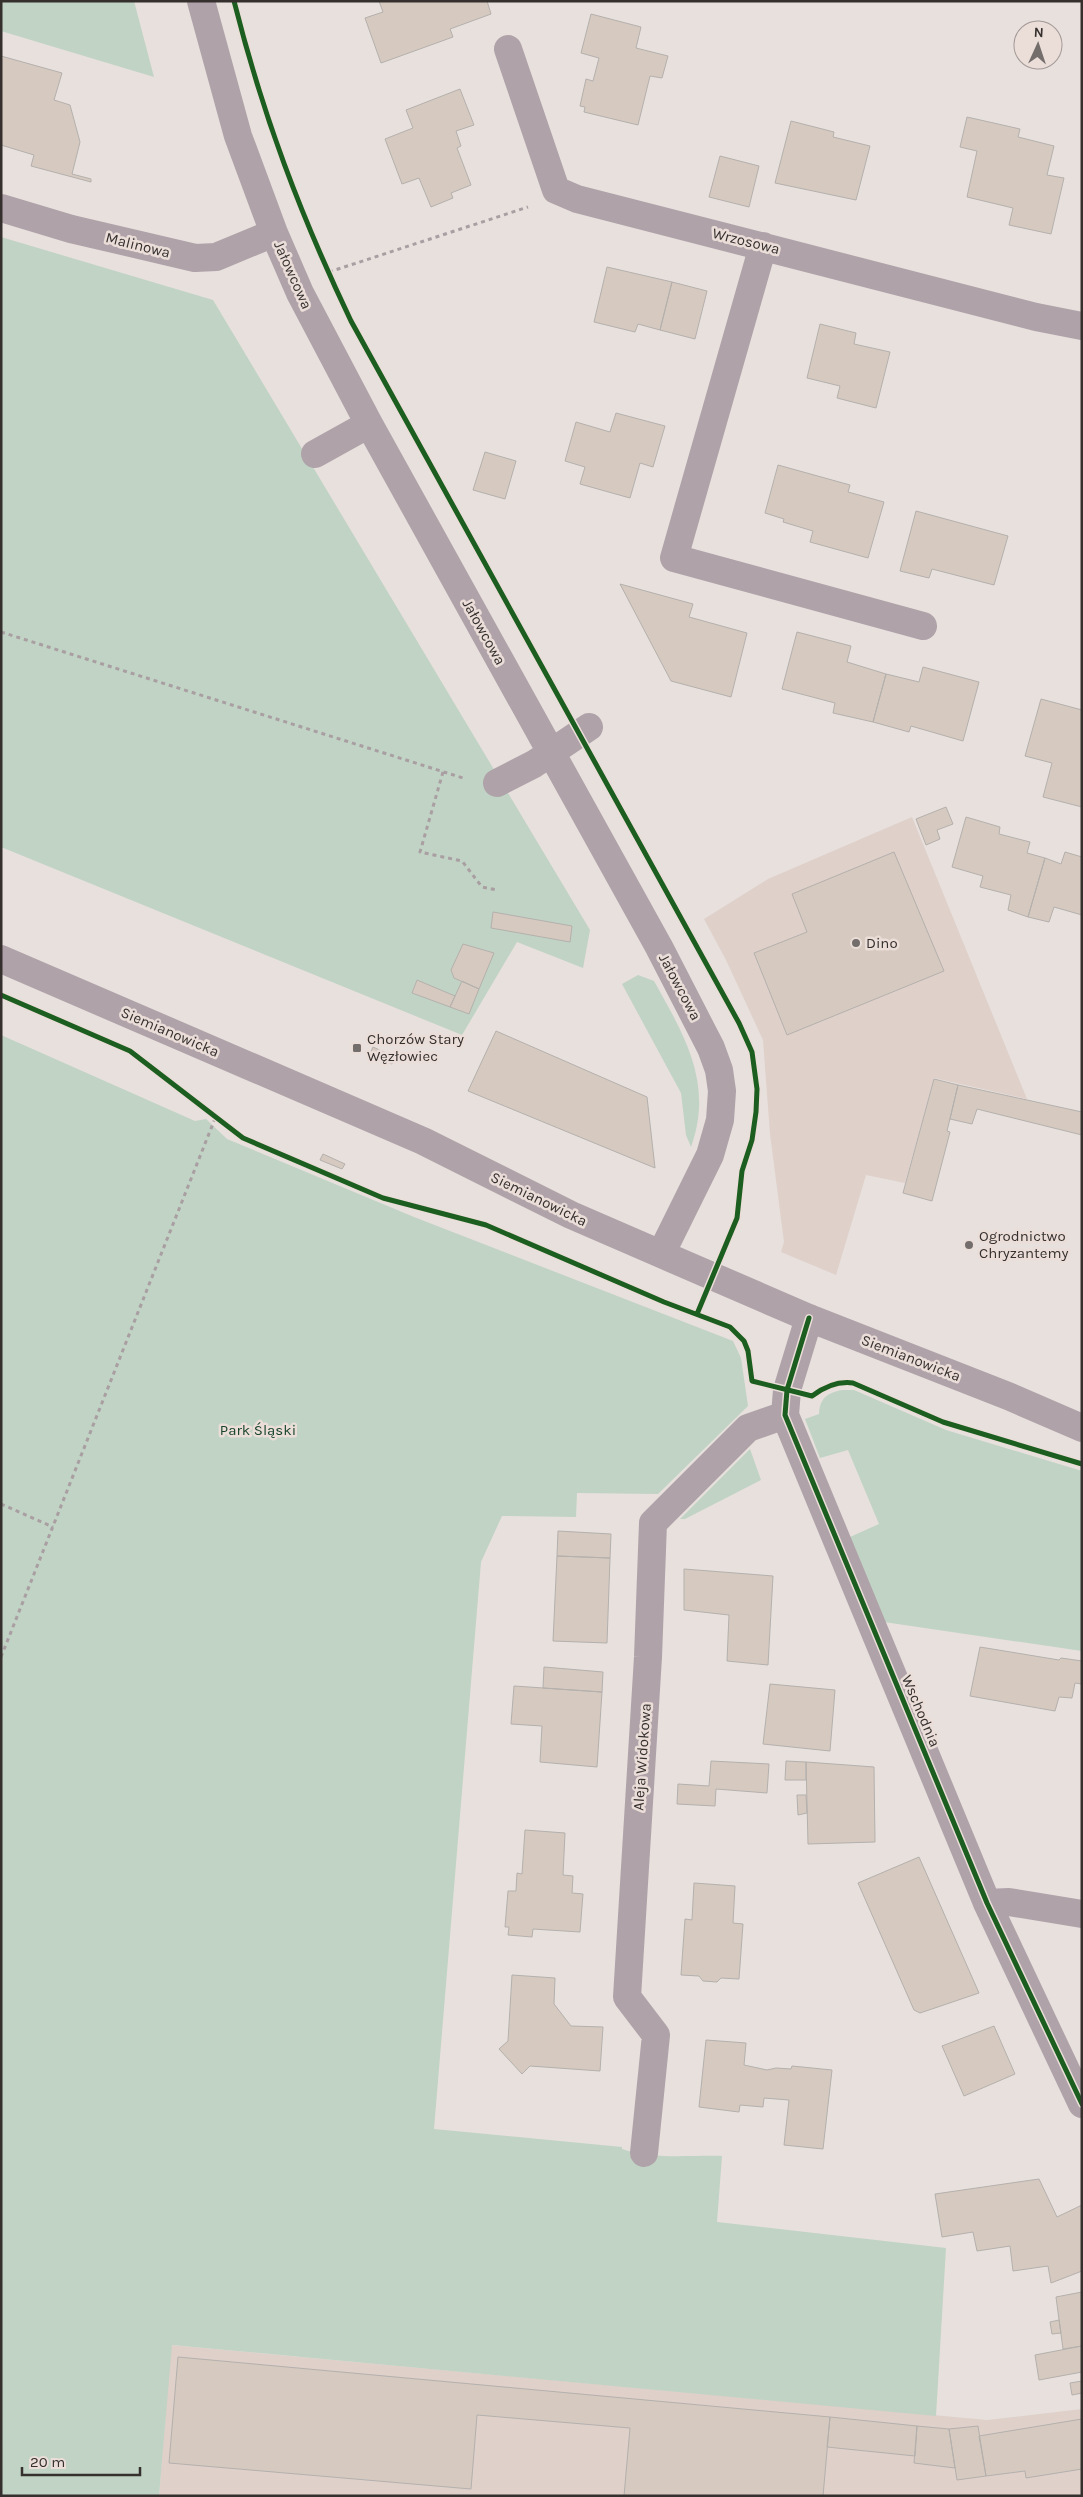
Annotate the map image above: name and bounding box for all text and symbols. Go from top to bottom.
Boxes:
north arrow [1013,20,1063,70]
text: N [1033,24,1044,41]
street label: Wrzosowa [710,224,782,258]
street label: Malinowa [104,228,172,262]
street label: Jałowcowa [270,238,316,312]
street label: Jałowcowa [459,596,509,668]
place label: Dino [866,934,898,952]
marker: Dino [850,937,862,949]
street label: Jałowcowa [655,951,705,1023]
street label: Siemianowicka [118,1003,222,1061]
place label: Chorzów Stary Węzłowiec [367,1030,464,1065]
marker: Chorzów Stary Węzłowiec [351,1042,363,1054]
street label: Siemianowicka [488,1168,590,1230]
place label: Ogrodnictwo Chryzantemy [979,1227,1068,1262]
marker: Ogrodnictwo Chryzantemy [963,1239,975,1251]
street label: Siemianowicka [859,1331,963,1385]
park label: Park Śląski [220,1421,296,1439]
street label: Wschodnia [898,1672,944,1750]
street label: Aleja Widokowa [629,1703,655,1811]
scale bar [22,2444,140,2476]
text: 20 m [30,2453,65,2471]

